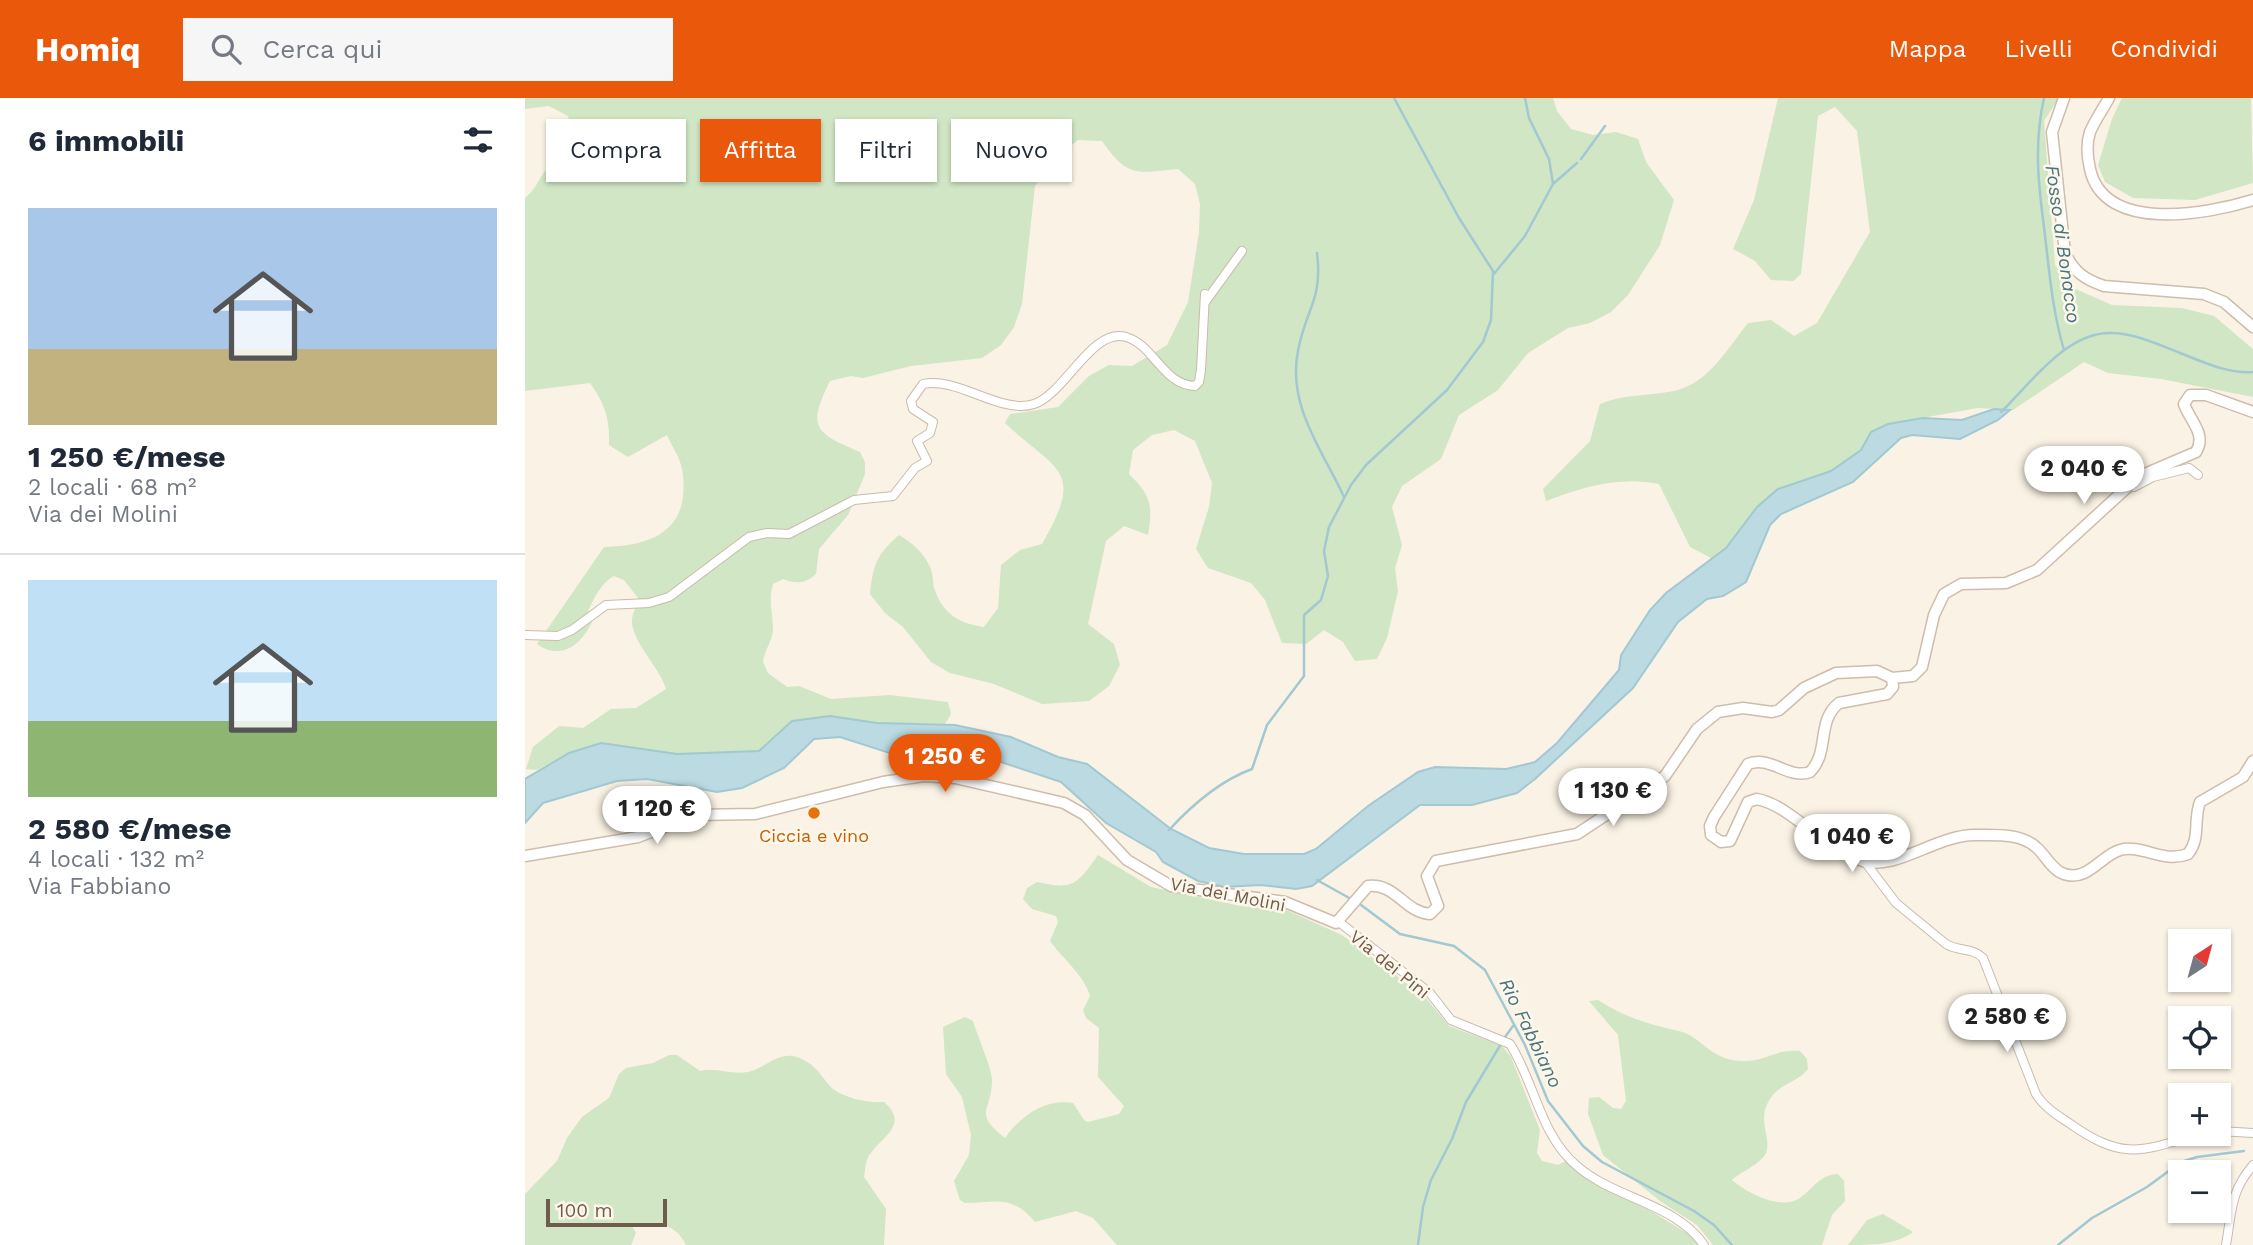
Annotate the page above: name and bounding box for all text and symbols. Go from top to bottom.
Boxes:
search box [183,18,673,81]
text: Homiq [35,30,141,69]
icon: search [207,30,245,68]
text: Cerca qui [263,34,382,64]
text: Mappa [1889,35,1966,63]
text: Livelli [2004,35,2073,63]
text: Condividi [2111,35,2218,63]
chip: Compra [546,119,686,182]
chip: Affitta [700,119,821,182]
chip: Filtri [835,119,937,182]
chip: Nuovo [951,119,1072,182]
icon: filters [459,121,497,159]
text: 6 immobili [28,123,184,158]
water label: Fosso di Bonacco [2041,163,2085,325]
icon: home [200,253,326,379]
text: 1 250 €/mese [28,439,226,474]
pin: 2 040 € [2019,446,2149,506]
text: 2 040 € [2040,455,2128,482]
text: 2 locali · 68 m² [28,474,196,501]
text: Via dei Molini [28,501,178,528]
icon: home [200,625,326,751]
pin: 1 250 € [880,734,1010,794]
text: 1 250 € [904,743,986,770]
pin: 1 130 € [1548,768,1678,828]
text: 1 130 € [1574,777,1652,804]
pin: 1 120 € [592,786,722,846]
text: 1 120 € [618,795,696,822]
marker: Ciccia e vino [806,805,822,821]
text: 2 580 €/mese [28,811,232,846]
pin: 1 040 € [1787,814,1917,874]
text: 1 040 € [1810,823,1894,850]
place label: Ciccia e vino [759,825,869,846]
text: 4 locali · 132 m² [28,846,204,873]
text: Via Fabbiano [28,873,171,900]
street label: Via dei Molini [1168,873,1288,915]
street label: Via dei Pini [1346,925,1434,1003]
north arrow [2168,929,2231,992]
map controls [2168,929,2231,1223]
water label: Rio Fabbiano [1495,974,1567,1092]
pin: 2 580 € [1942,995,2072,1054]
text: 2 580 € [1964,1003,2050,1030]
button: locate [2168,1006,2231,1069]
button: + [2168,1083,2231,1146]
button: − [2168,1160,2231,1223]
scale bar [546,1196,667,1228]
text: 100 m [557,1199,613,1222]

